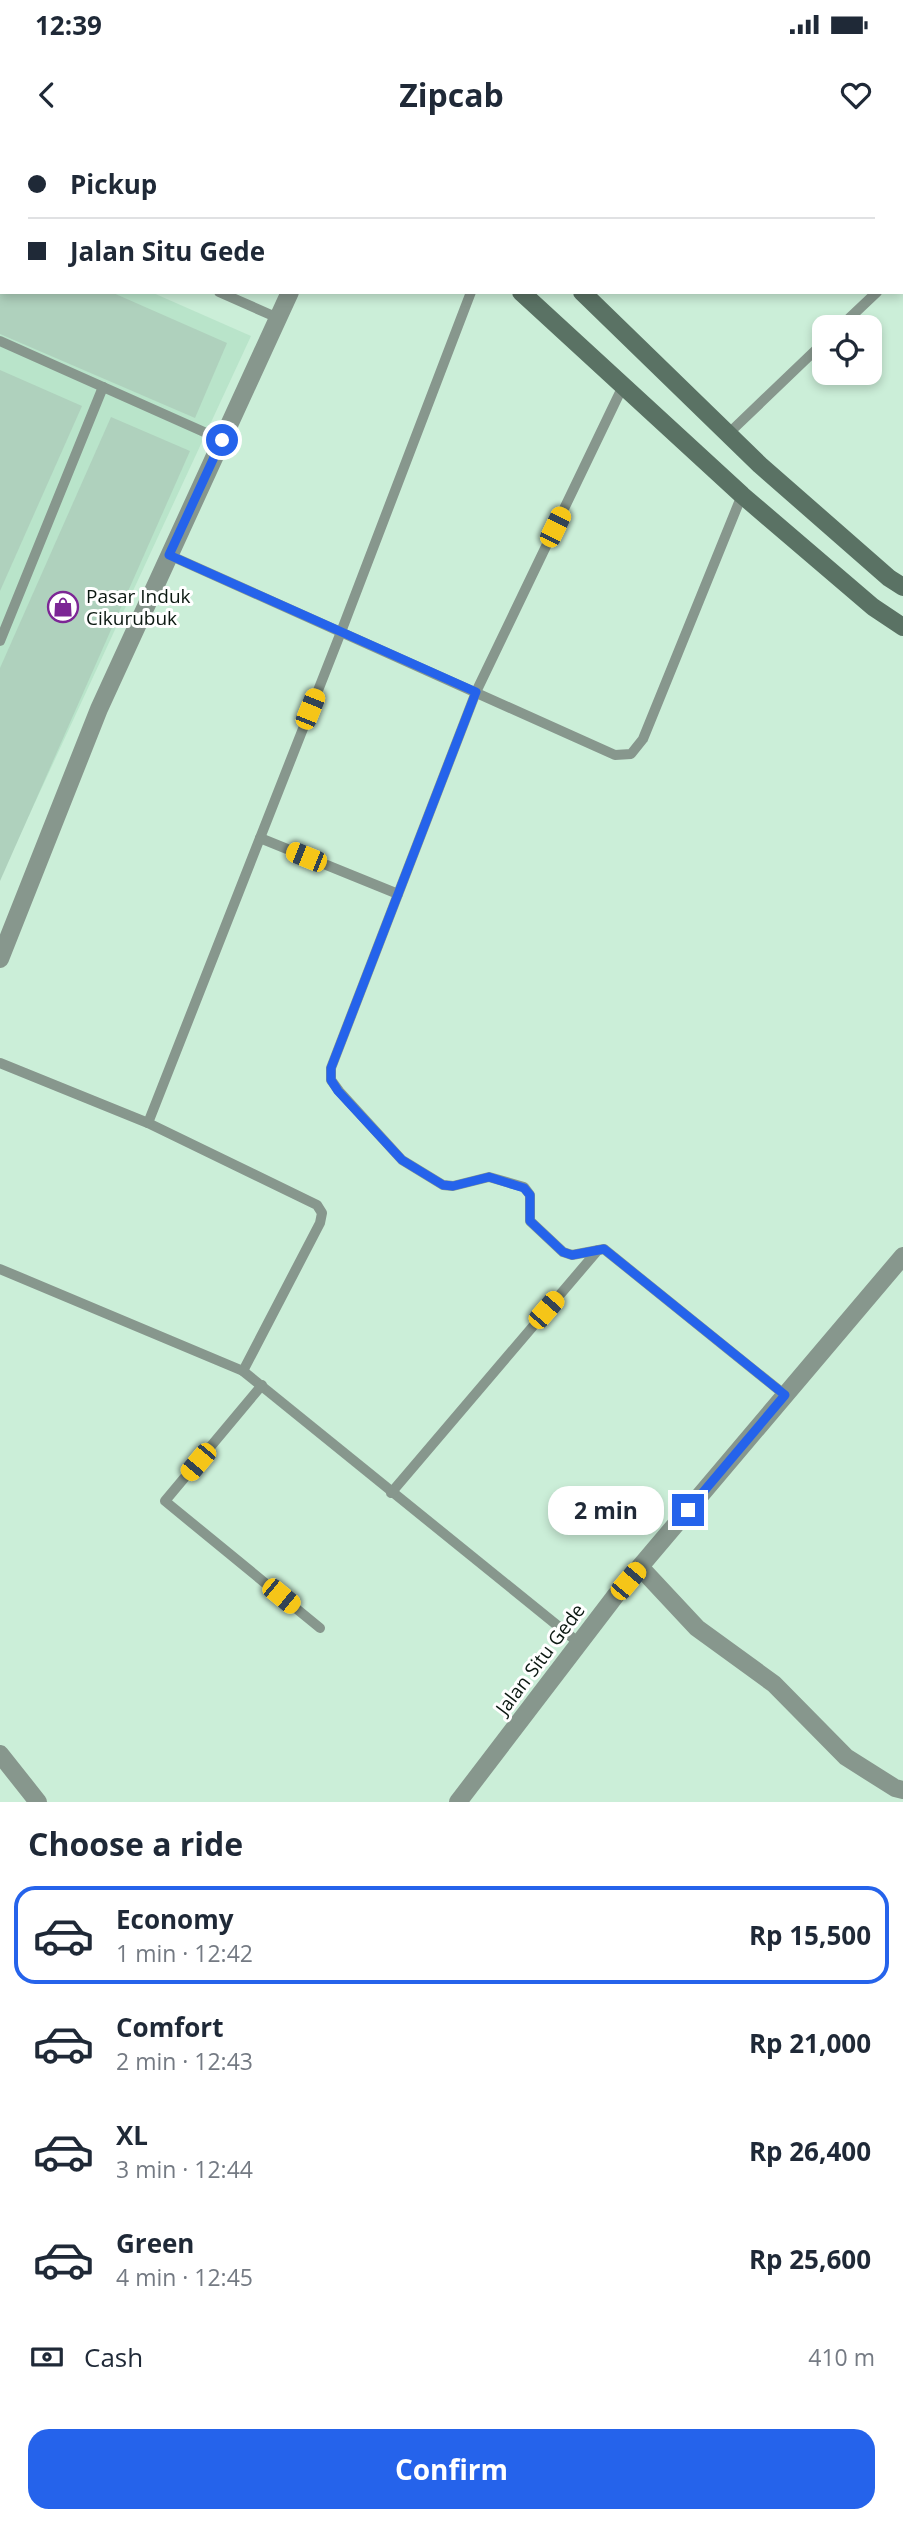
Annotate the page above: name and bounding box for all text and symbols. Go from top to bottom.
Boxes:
text: 12:39 [35,7,102,43]
text: Zipcab [399,73,504,116]
icon: back [28,76,66,114]
icon: heart [837,76,875,114]
text: Pickup [70,166,157,202]
text: Jalan Situ Gede [70,233,265,269]
map controls [812,315,882,385]
button: locate [812,315,882,385]
route start [206,424,238,456]
car [537,504,574,550]
place label: Pasar Induk Cikurubuk [86,583,191,631]
shop icon: Pasar Induk Cikurubuk [46,590,80,624]
car [293,686,328,732]
car [283,839,330,875]
car [525,1287,568,1333]
car [177,1439,220,1485]
callout: 2 min [548,1486,664,1534]
text: 2 min [574,1494,638,1526]
route end [672,1494,704,1526]
car [607,1558,650,1604]
car [259,1575,304,1617]
street label: Jalan Situ Gede [488,1598,590,1722]
text: Choose a ride [28,1822,243,1865]
text: Economy [116,1901,234,1937]
icon: car [32,1904,95,1967]
text: Rp 15,500 [749,1917,871,1953]
text: 1 min · 12:42 [116,1937,253,1969]
text: Comfort [116,2009,223,2045]
icon: car [32,2012,95,2075]
text: Rp 21,000 [749,2025,871,2061]
text: 2 min · 12:43 [116,2045,253,2077]
text: XL [116,2117,148,2153]
icon: car [32,2120,95,2183]
text: Rp 26,400 [749,2133,871,2169]
text: 3 min · 12:44 [116,2153,253,2185]
text: Green [116,2225,194,2261]
icon: car [32,2228,95,2291]
text: Rp 25,600 [749,2241,871,2277]
text: 4 min · 12:45 [116,2261,253,2293]
icon: cash [28,2338,66,2376]
text: Cash [84,2339,143,2375]
text: 410 m [808,2341,875,2373]
button: Confirm [28,2429,875,2509]

